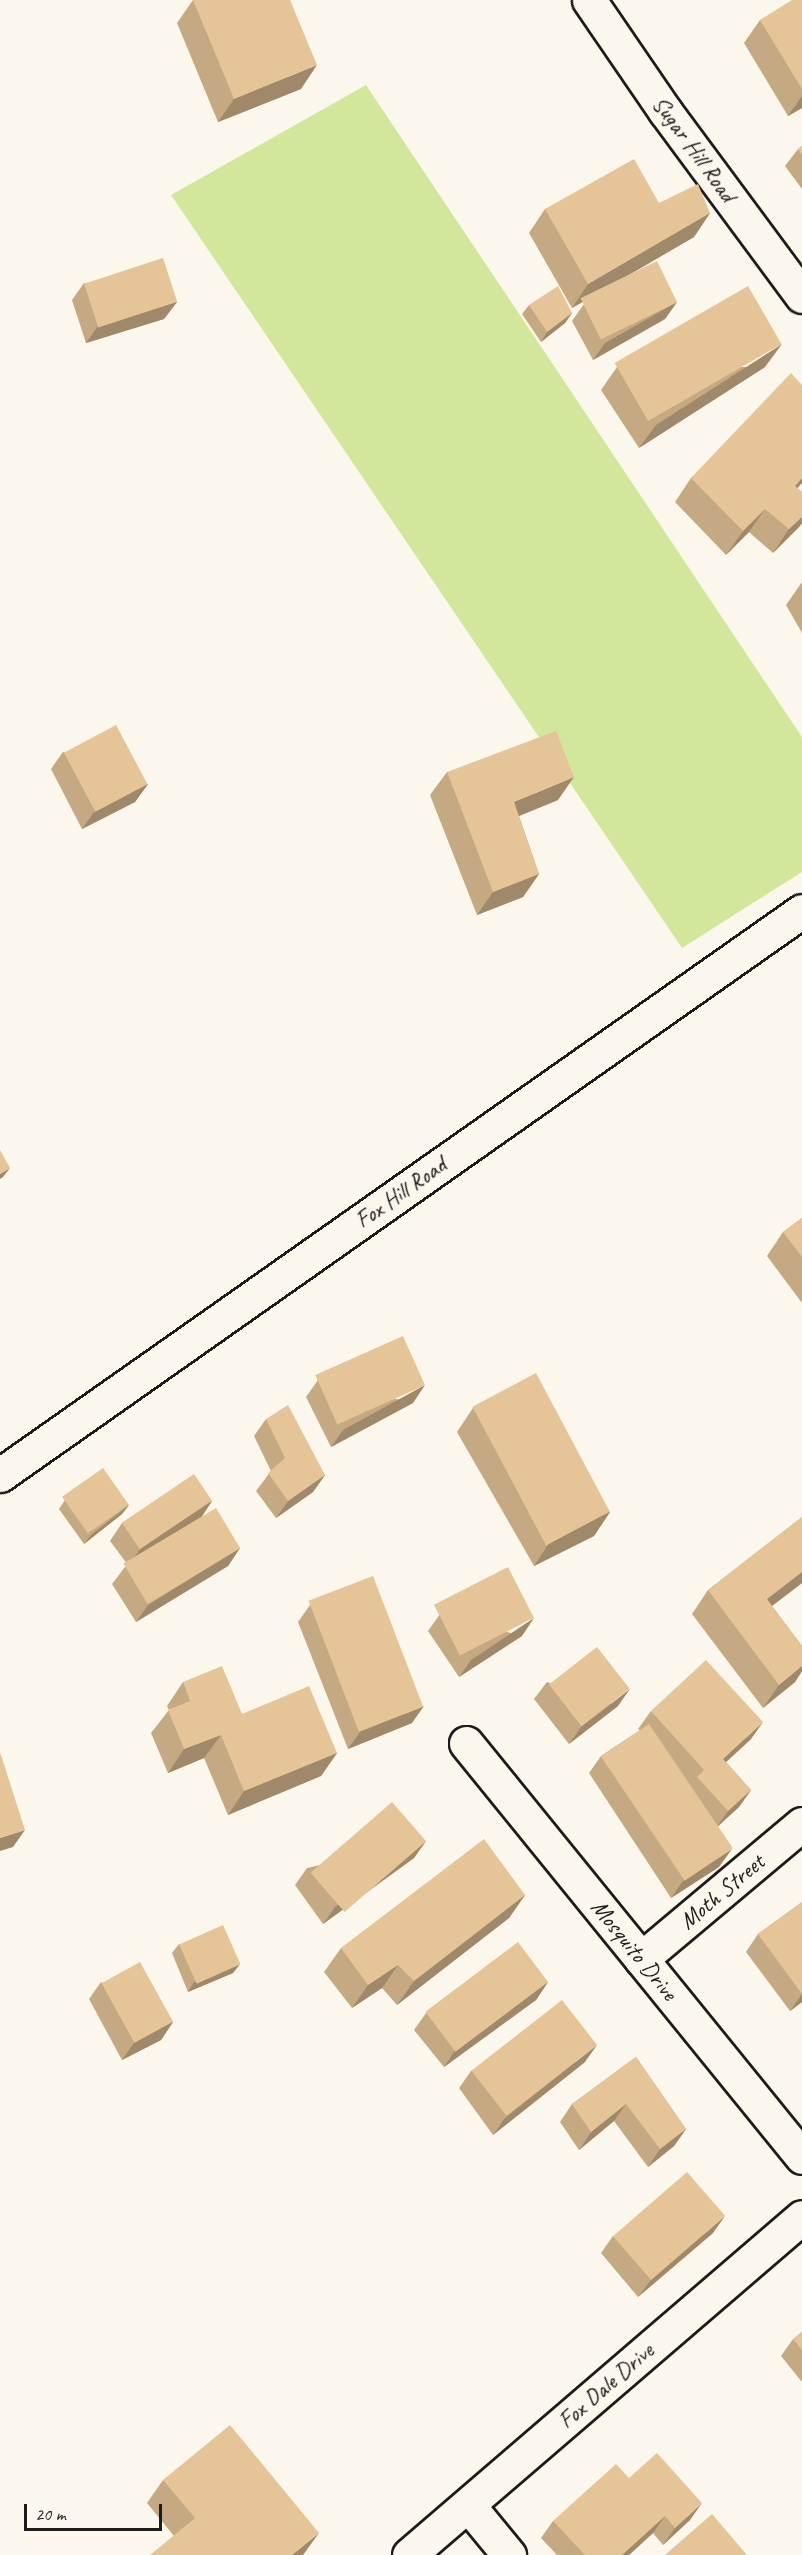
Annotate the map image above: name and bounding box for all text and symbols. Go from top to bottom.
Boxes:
street label: Sugar Hill Road [646,90,742,208]
street label: Fox Hill Road [350,1151,452,1235]
street label: Moth Street [673,1848,771,1936]
street label: Mosquito Drive [585,1894,683,2006]
street label: Fox Dale Drive [552,2336,660,2436]
scale bar [27,2492,165,2530]
text: 20 m [35,2503,66,2525]

